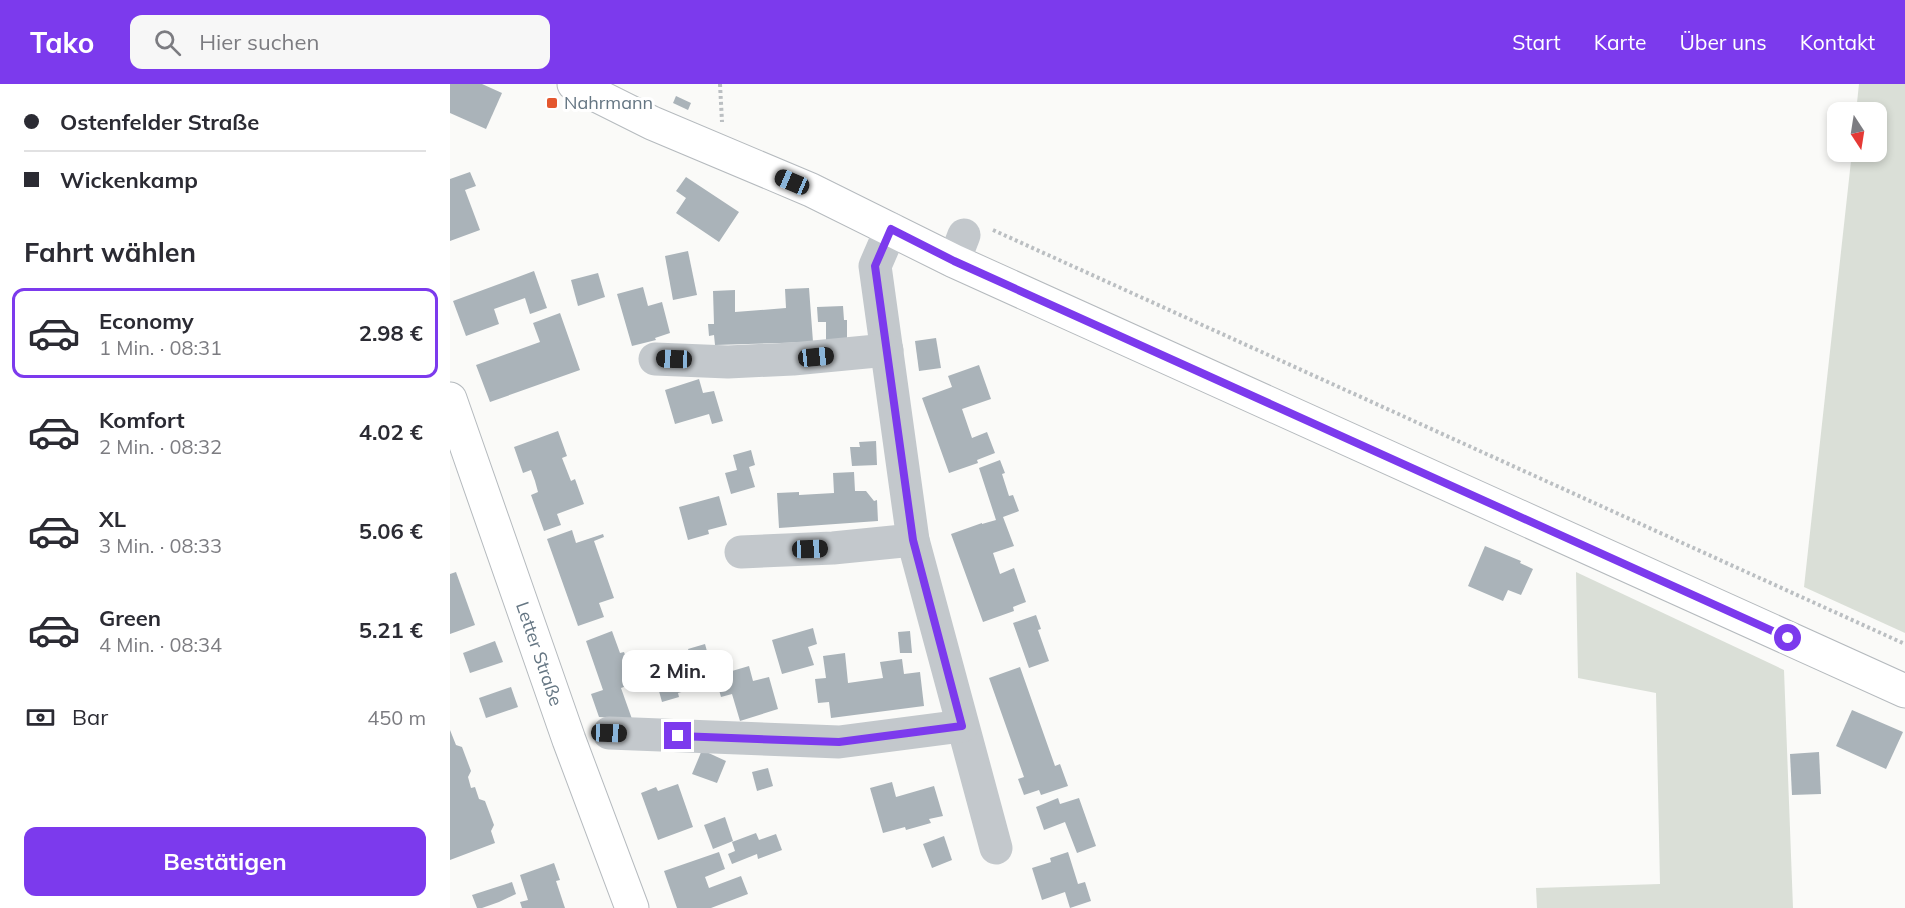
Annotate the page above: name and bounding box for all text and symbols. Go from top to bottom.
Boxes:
search box [130,15,550,69]
text: Tako [30,25,94,60]
icon: search [151,26,184,59]
text: Hier suchen [199,28,319,56]
text: Start [1512,29,1561,55]
text: Karte [1594,29,1646,55]
text: Über uns [1679,29,1767,55]
text: Kontakt [1800,29,1875,55]
place label: Nahrmann [564,91,653,114]
marker: Nahrmann [545,96,559,110]
north arrow [1827,102,1887,162]
map controls [1827,102,1887,162]
text: Ostenfelder Straße [60,108,259,136]
text: Wickenkamp [60,166,198,194]
car [772,167,812,197]
text: Fahrt wählen [24,235,196,269]
icon: car [27,306,81,360]
text: Economy [99,307,194,335]
text: 2.98 € [359,319,423,347]
text: 1 Min. · 08:31 [99,335,222,360]
car [797,346,835,368]
car [656,349,692,369]
icon: car [27,405,81,459]
text: Komfort [99,406,185,434]
text: 4.02 € [359,418,423,446]
text: 2 Min. · 08:32 [99,434,222,459]
icon: car [27,504,81,558]
text: XL [99,505,126,533]
text: 5.06 € [359,517,423,545]
text: 3 Min. · 08:33 [99,533,222,558]
car [792,539,828,559]
street label: Letter Straße [511,599,568,709]
icon: car [27,603,81,657]
text: Green [99,604,161,632]
text: 5.21 € [359,616,423,644]
route start [1774,624,1801,651]
text: 4 Min. · 08:34 [99,632,222,657]
callout: 2 Min. [622,649,734,691]
text: 2 Min. [649,658,706,683]
icon: cash [24,701,57,734]
text: Bar [72,703,108,731]
text: 450 m [367,705,426,730]
route end [664,722,691,749]
car [591,723,627,743]
button: Bestätigen [24,827,426,896]

